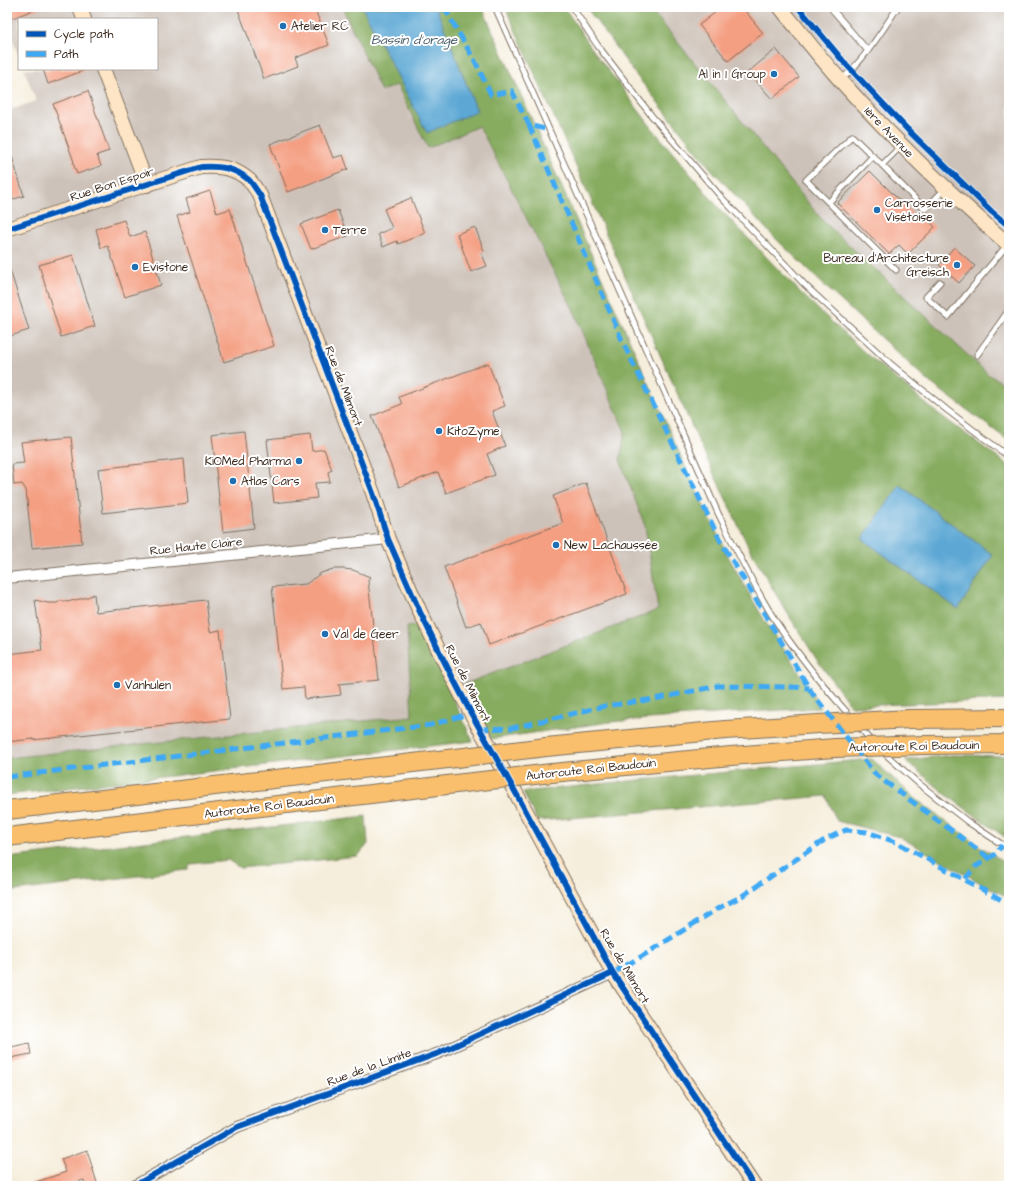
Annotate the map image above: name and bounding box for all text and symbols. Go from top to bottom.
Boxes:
legend [18,18,158,70]
place label: Atelier RC [291,18,349,35]
marker: Atelier RC [278,21,288,31]
text: Cycle path [54,26,113,44]
water label: Bassin d'orage [371,31,458,50]
text: Path [54,46,79,63]
place label: Al in 1 Group [698,66,766,83]
marker: Al in 1 Group [769,69,779,79]
street label: 1ère Avenue [860,103,918,162]
street label: Rue Bon Espoir [68,163,157,206]
place label: Carrosserie Visétoise [885,195,954,226]
marker: Carrosserie Visétoise [872,205,882,215]
place label: Terre [333,222,367,239]
marker: Terre [320,225,330,235]
place label: Bureau d'Architecture Greisch [824,250,950,281]
place label: Evistone [143,259,189,276]
marker: Bureau d'Architecture Greisch [952,260,962,270]
marker: Evistone [130,262,140,272]
street label: Rue de Milmort [320,344,367,429]
place label: KitoZyme [447,423,500,441]
marker: KitoZyme [434,426,444,436]
place label: KiOMed Pharma [205,453,291,470]
marker: KiOMed Pharma [294,456,304,466]
place label: Atlas Cars [241,473,300,490]
marker: Atlas Cars [228,476,238,486]
street label: Rue Haute Claire [149,533,244,560]
place label: New Lachaussée [564,537,658,554]
marker: New Lachaussée [551,540,561,550]
place label: Val de Geer [333,626,399,643]
marker: Val de Geer [320,629,330,639]
street label: Rue de Milmort [441,642,494,725]
place label: Vanhulen [125,677,171,694]
marker: Vanhulen [112,680,122,690]
street label: Autoroute Roi Baudouin [849,737,979,756]
street label: Autoroute Roi Baudouin [525,754,657,785]
street label: Autoroute Roi Baudouin [203,790,335,823]
street label: Rue de Milmort [596,926,654,1007]
street label: Rue de la Limite [325,1044,414,1091]

